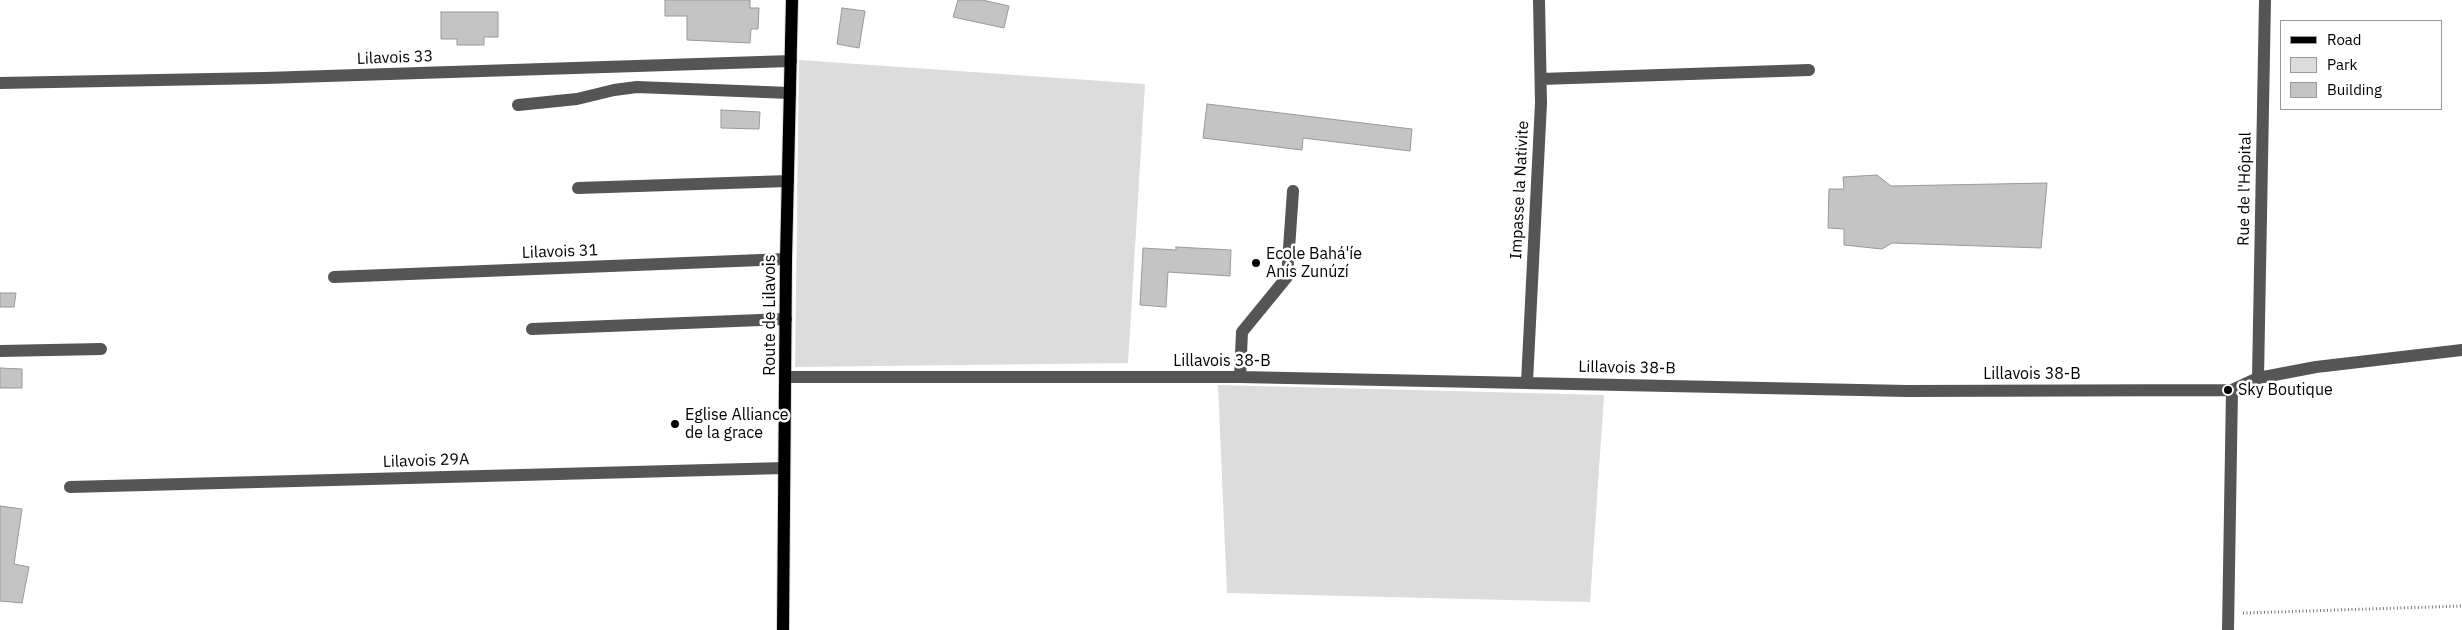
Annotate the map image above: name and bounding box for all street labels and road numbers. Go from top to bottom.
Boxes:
street label: Lilavois 33 [357,47,433,69]
street label: Impasse la Nativite [1507,120,1533,260]
street label: Rue de l'Hôpital [2234,132,2256,246]
street label: Lilavois 31 [522,241,598,263]
street label: Route de Lilavois [760,254,780,376]
street label: Lillavois 38-B [1173,351,1271,371]
street label: Lillavois 38-B [1578,358,1676,378]
street label: Lillavois 38-B [1983,364,2081,384]
street label: Lilavois 29A [382,450,470,472]

